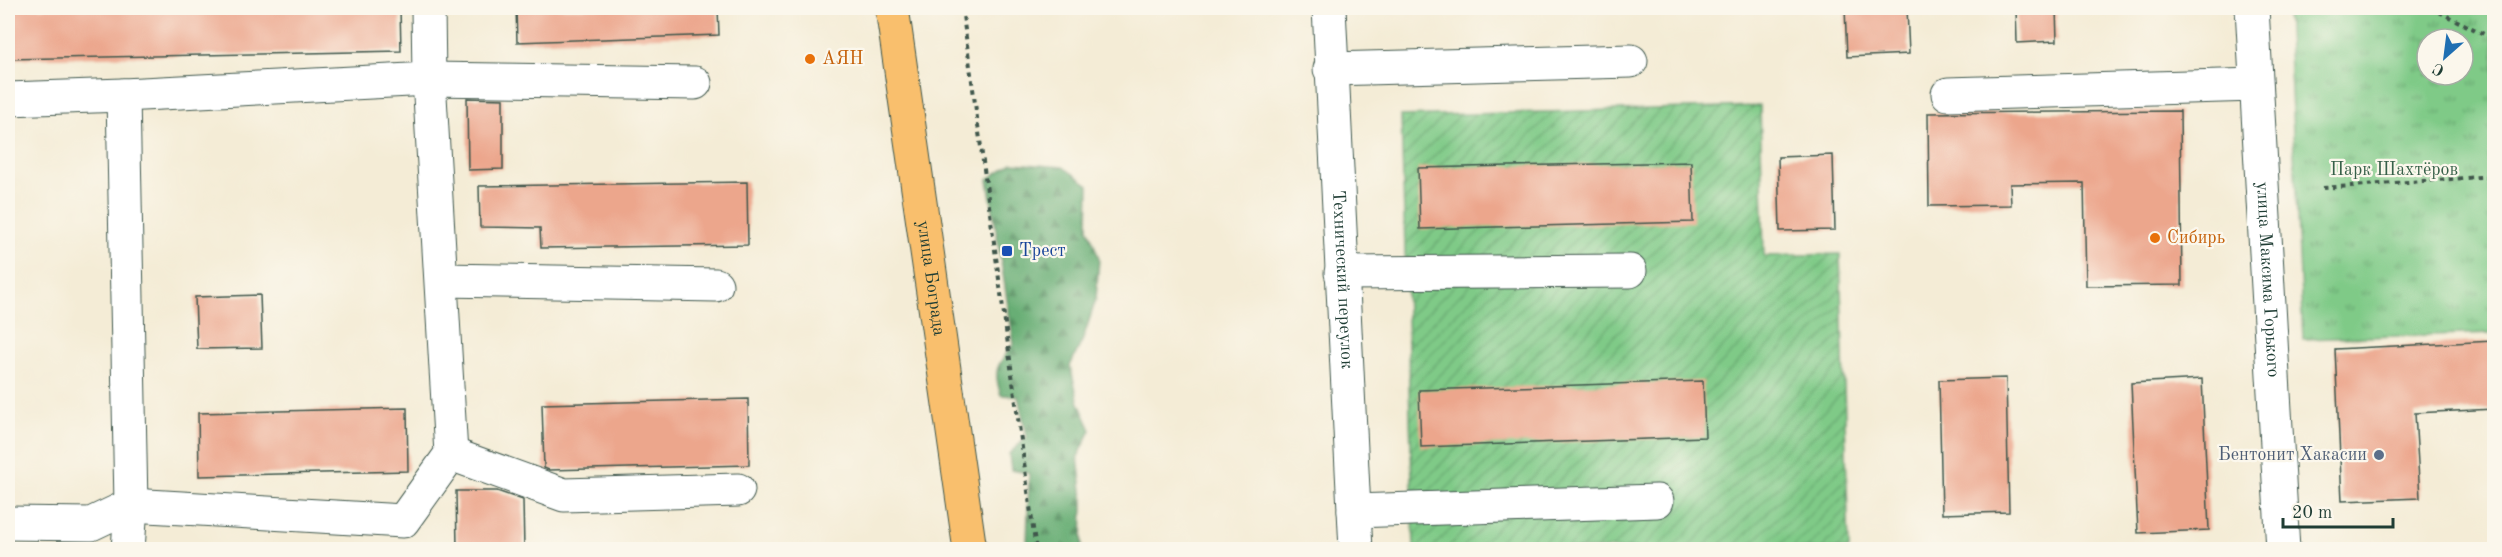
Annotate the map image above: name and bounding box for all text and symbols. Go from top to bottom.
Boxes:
north arrow [2415,27,2475,87]
place label: АЯН [822,50,863,68]
marker: АЯН [803,52,817,66]
text: С [2430,59,2447,78]
park label: Парк Шахтёров [2330,161,2458,179]
street label: улица Максима Горького [2253,181,2282,378]
street label: Технический переулок [1329,190,1356,369]
street label: улица Бограда [914,219,948,337]
place label: Сибирь [2167,229,2225,247]
marker: Сибирь [2148,231,2162,245]
place label: Трест [1019,242,1066,260]
marker: Трест [1000,244,1014,258]
place label: Бентонит Хакасии [2218,446,2367,464]
marker: Бентонит Хакасии [2372,448,2386,462]
scale bar [2283,491,2392,529]
text: 20 m [2292,504,2332,522]

